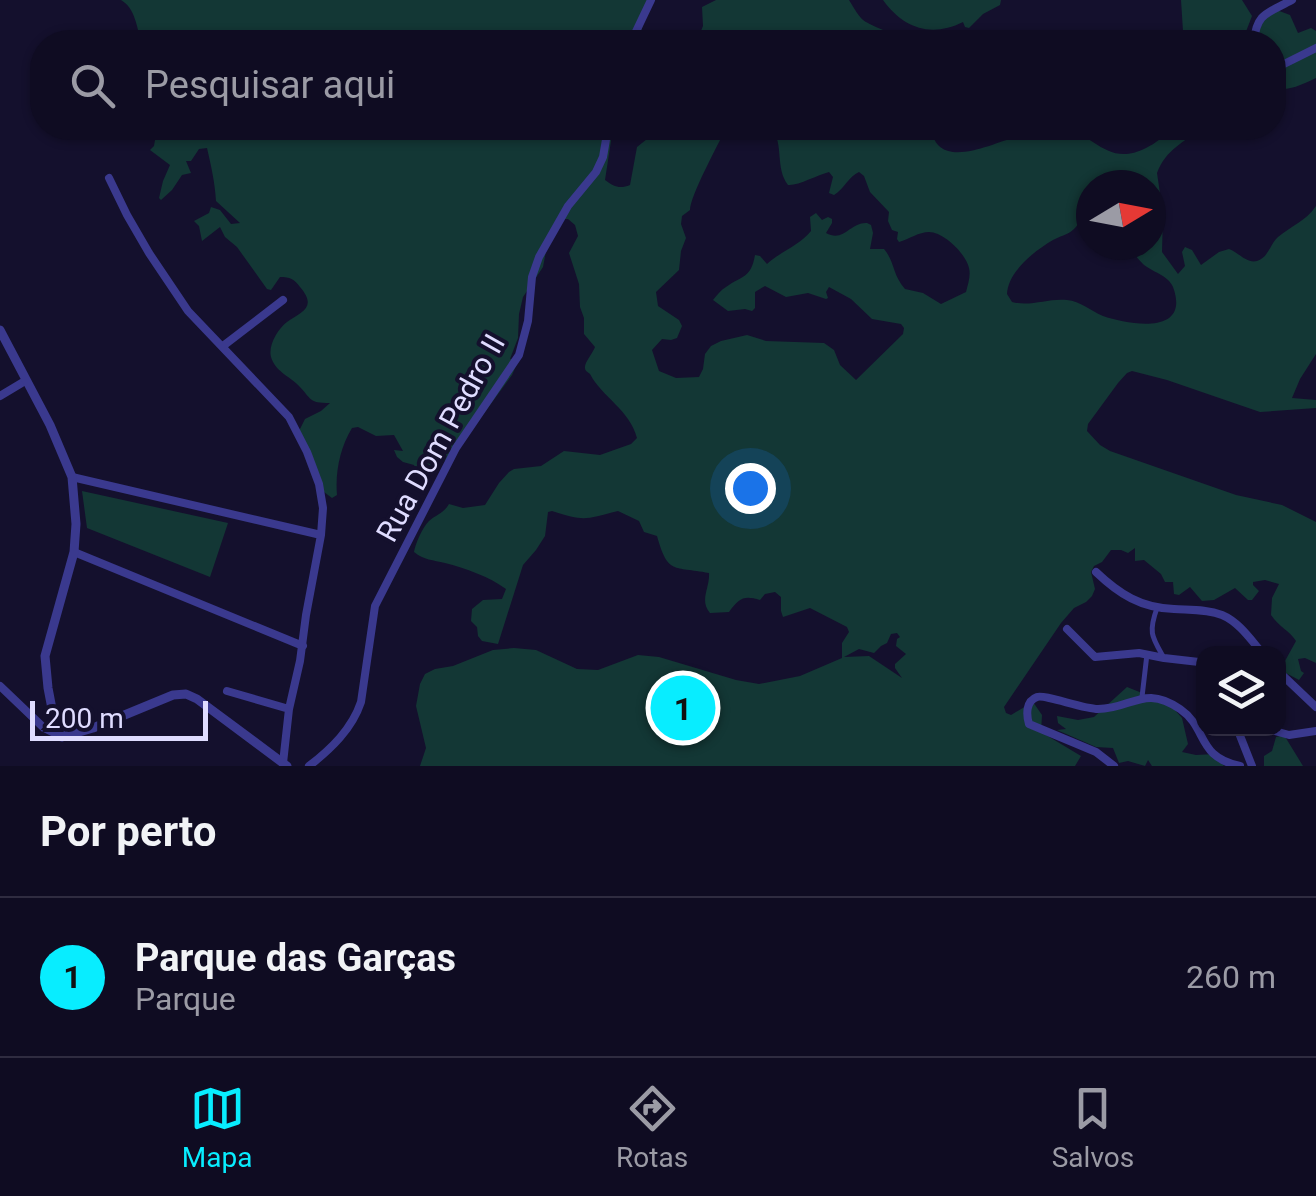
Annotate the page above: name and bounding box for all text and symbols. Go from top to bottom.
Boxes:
search box [30,30,1286,140]
icon: search [65,58,120,113]
text: Pesquisar aqui [145,63,395,107]
north arrow [1076,170,1166,260]
street label: Rua Dom Pedro II [369,328,512,548]
your location [725,463,776,514]
map controls [1196,646,1286,736]
button: layers [1196,646,1286,736]
pin: 1 [650,670,716,746]
scale bar [30,696,208,740]
text: 200 m [45,702,124,735]
text: Por perto [40,807,216,856]
text: Parque das Garças [135,936,456,980]
text: 1 [63,958,82,996]
text: 260 m [1186,958,1276,996]
text: Parque [135,980,236,1018]
tab: Mapa [182,1081,252,1174]
tab: Rotas [616,1081,688,1174]
tab: Salvos [1052,1081,1134,1174]

